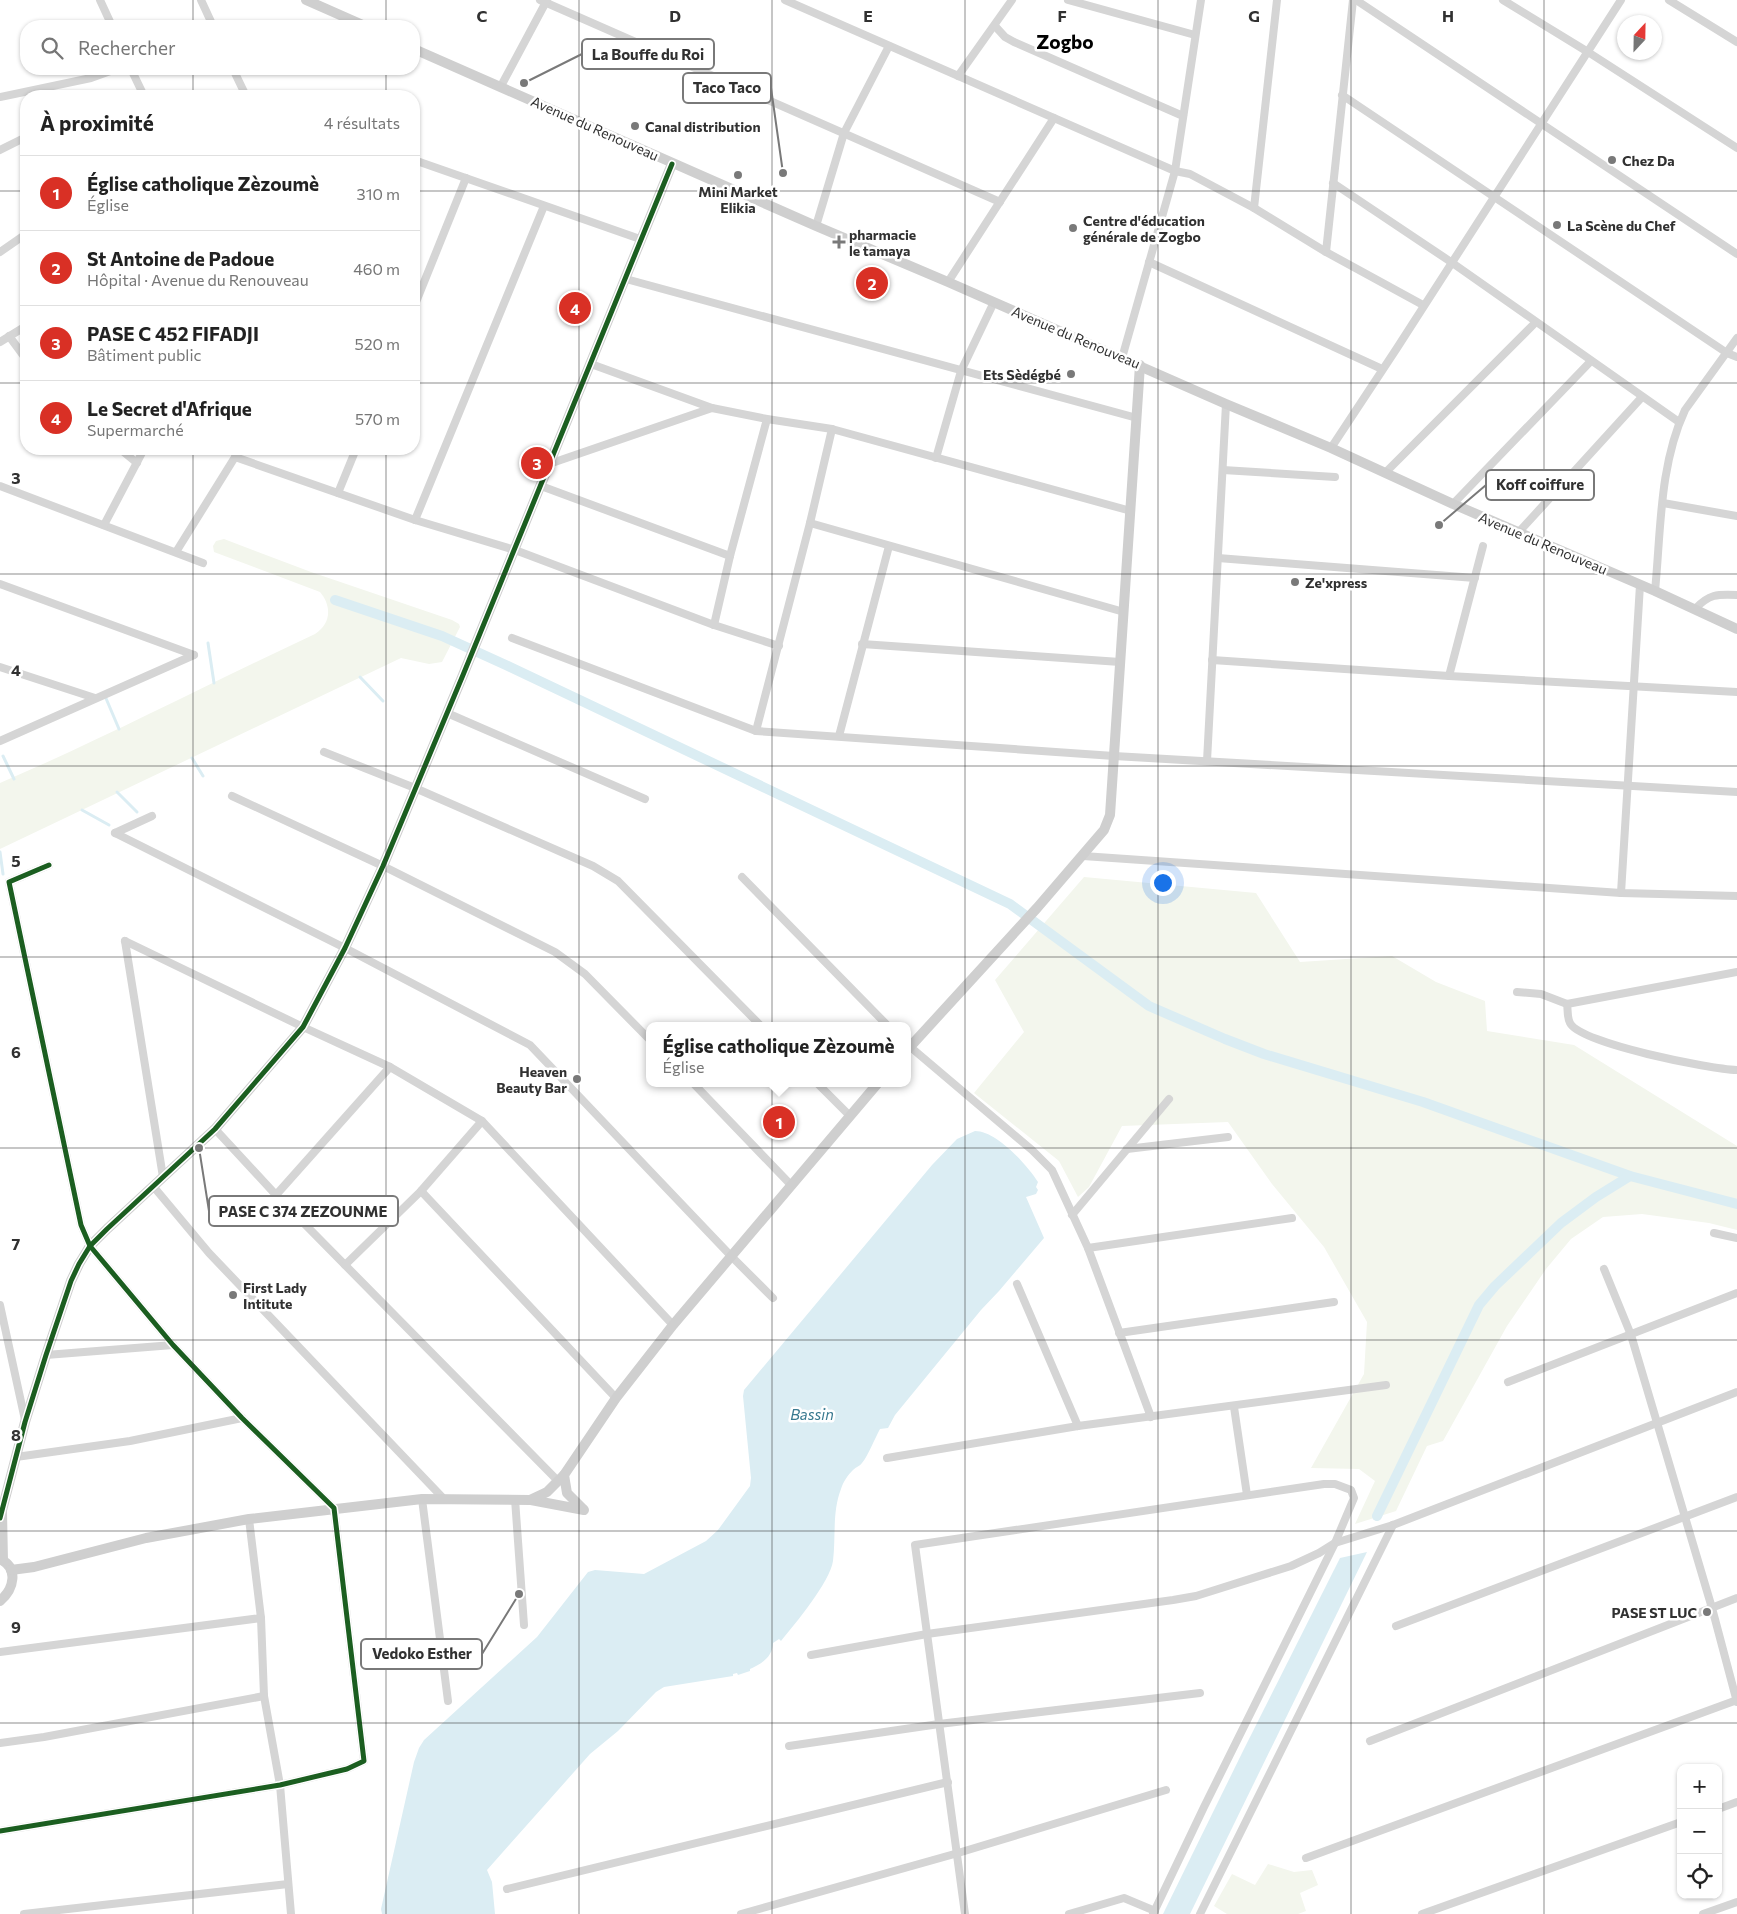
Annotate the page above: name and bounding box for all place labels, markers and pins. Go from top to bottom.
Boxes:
callout: La Bouffe du Roi [582,39,714,69]
callout: Taco Taco [683,73,771,103]
place label: Canal distribution [645,118,761,135]
marker: Canal distribution [629,120,641,132]
place label: Chez Da [1622,152,1675,169]
marker: Chez Da [1606,154,1618,166]
marker: Mini Market Elikia [732,169,744,181]
place label: Mini Market Elikia [698,183,778,216]
place label: Centre d'éducation générale de Zogbo [1083,212,1205,245]
place label: La Scène du Chef [1567,217,1676,234]
marker: La Scène du Chef [1551,219,1563,231]
marker: Centre d'éducation générale de Zogbo [1067,222,1079,234]
place label: pharmacie le tamaya [849,226,916,259]
marker: pharmacie le tamaya [833,236,845,248]
pin: 2 [856,264,888,302]
pin: 4 [559,289,591,327]
place label: Ets Sèdégbé [983,366,1061,383]
marker: Ets Sèdégbé [1065,368,1077,380]
pin: 3 [521,444,553,482]
callout: Koff coiffure [1486,470,1594,500]
place label: Ze'xpress [1305,574,1368,591]
marker: Ze'xpress [1289,576,1301,588]
place label: Heaven Beauty Bar [496,1063,567,1096]
marker: Heaven Beauty Bar [571,1073,583,1085]
pin: 1 [763,1103,795,1141]
callout: PASE C 374 ZEZOUNME [209,1196,398,1226]
place label: First Lady Intitute [243,1279,307,1312]
marker: First Lady Intitute [227,1289,239,1301]
place label: PASE ST LUC [1612,1604,1697,1621]
marker: PASE ST LUC [1701,1606,1713,1618]
callout: Vedoko Esther [361,1639,482,1669]

